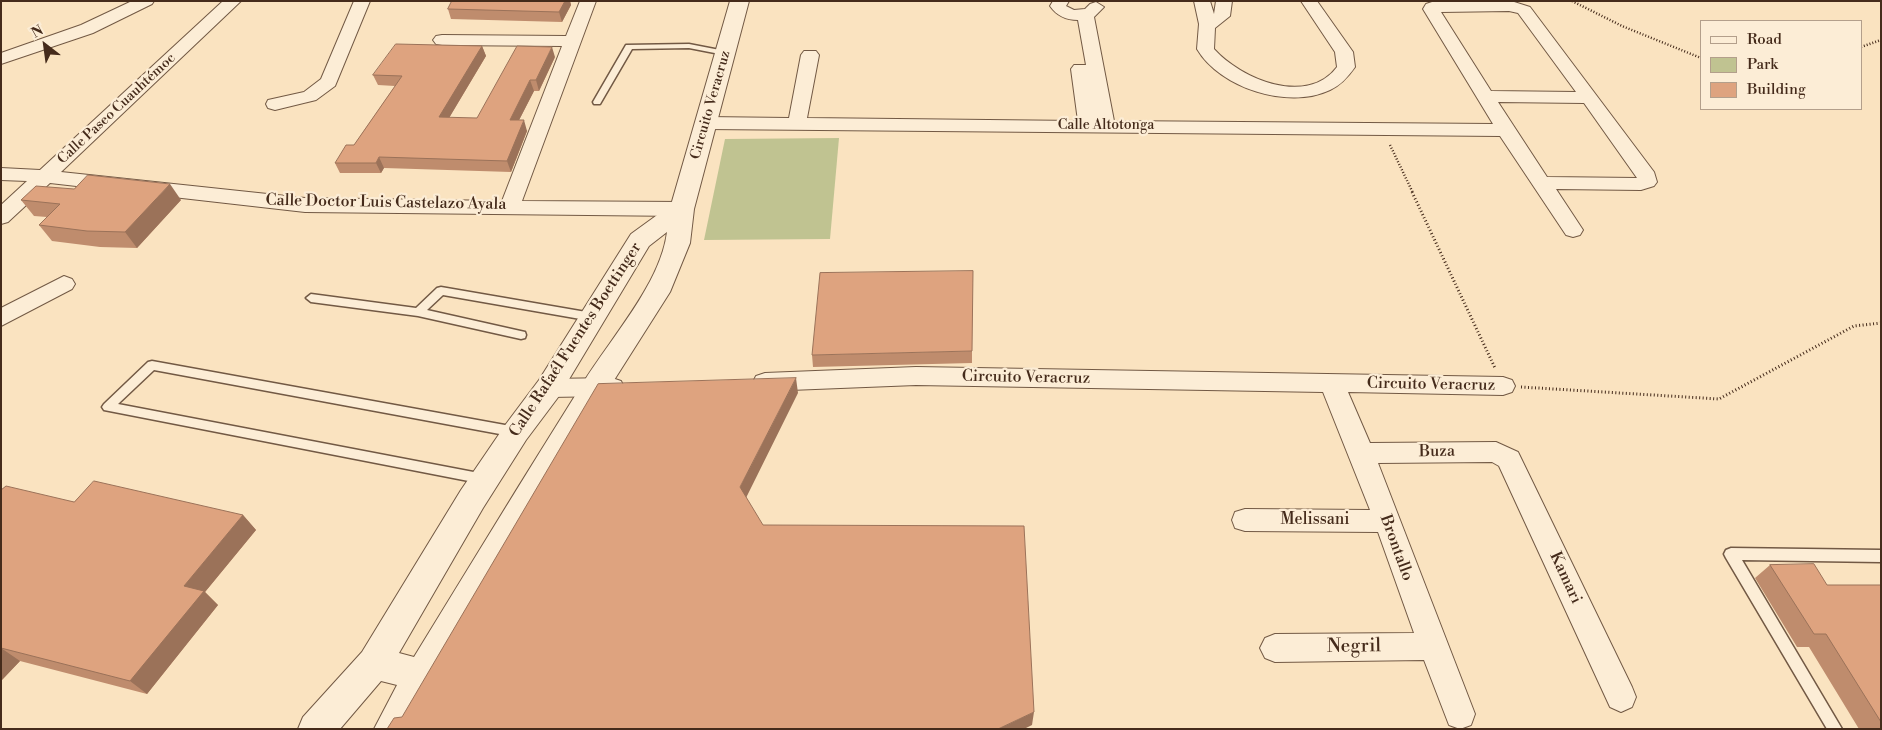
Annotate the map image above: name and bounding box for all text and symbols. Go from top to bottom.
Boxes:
north arrow [20,20,70,70]
legend [1700,20,1862,110]
text: N [28,21,47,43]
text: Road [1747,30,1782,49]
street label: Circuito Veracruz [687,49,735,161]
street label: Calle Paseo Cuauhtémoc [55,50,179,168]
text: Park [1747,55,1778,74]
text: Building [1747,80,1806,99]
street label: Calle Altotonga [1058,118,1154,134]
street label: Calle Doctor Luis Castelazo Ayala [265,191,507,215]
street label: Calle Rafaél Fuentes Boettinger [506,239,646,441]
street label: Circuito Veracruz [962,367,1090,389]
street label: Circuito Veracruz [1367,374,1495,396]
street label: Buza [1419,442,1455,462]
street label: Melissani [1280,510,1350,530]
street label: Brontallo [1375,512,1417,584]
street label: Kamari [1545,549,1585,607]
street label: Negril [1327,635,1381,659]

